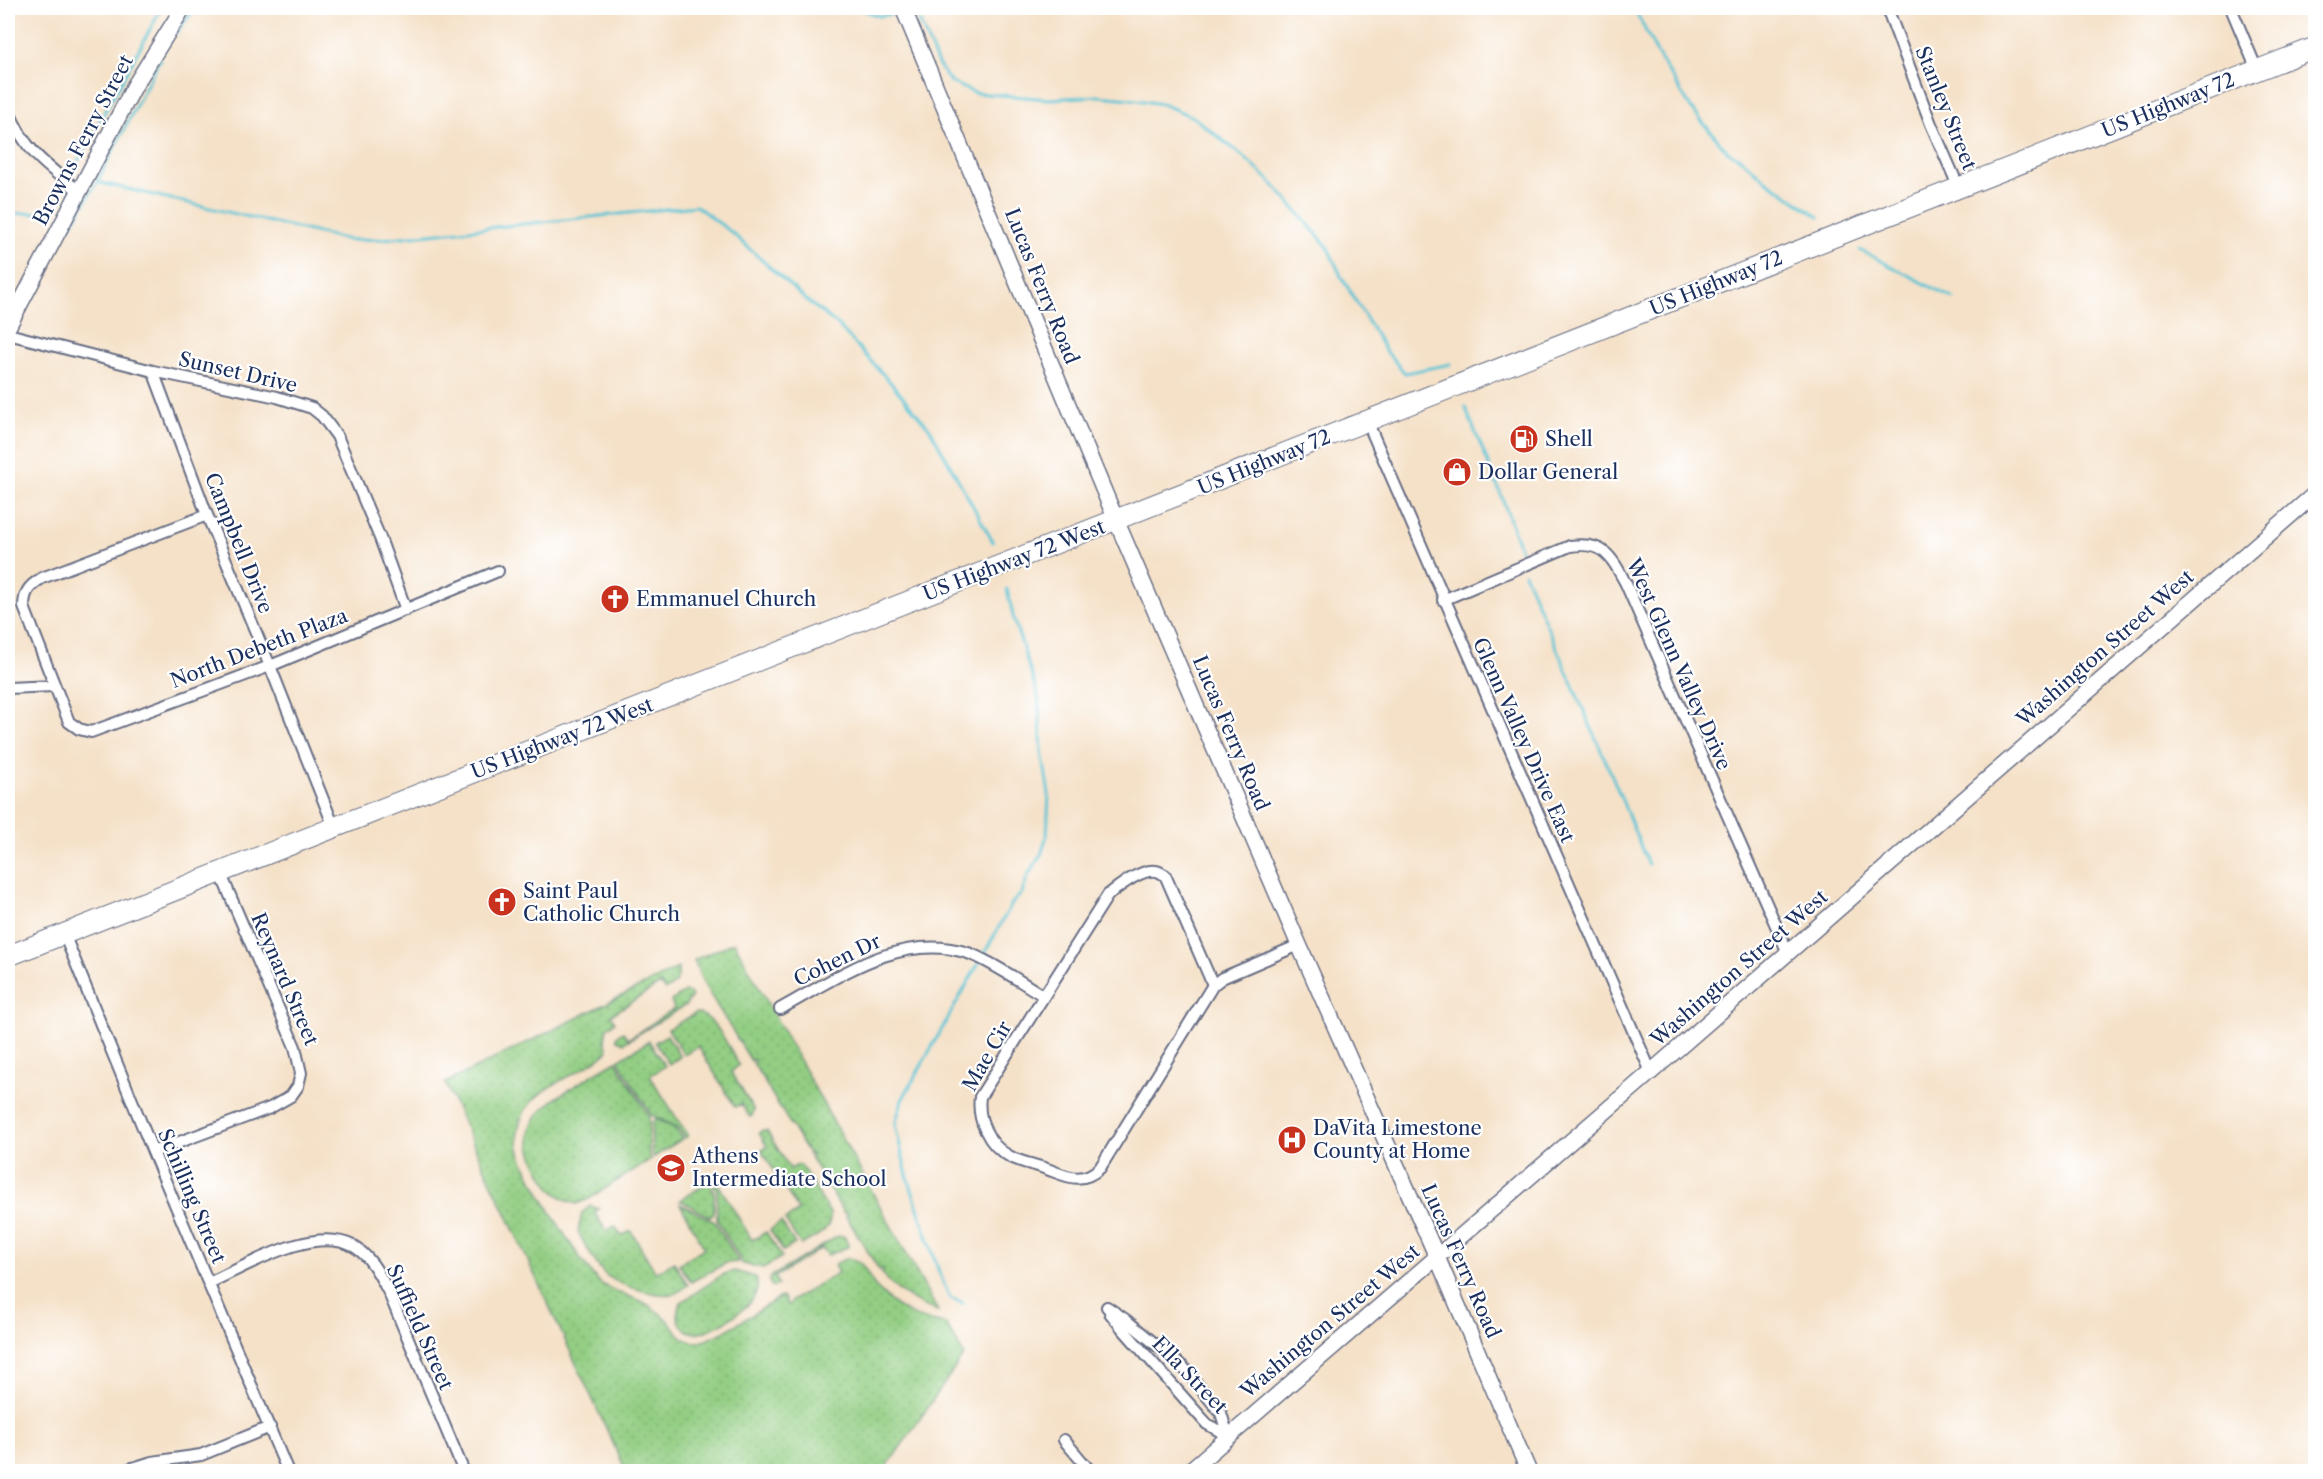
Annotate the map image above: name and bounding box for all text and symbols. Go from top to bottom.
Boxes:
street label: Stanley Street [1910,43,1982,173]
street label: Browns Ferry Street [28,51,138,229]
street label: US Highway 72 [2098,67,2238,143]
street label: Lucas Ferry Road [1000,205,1084,367]
street label: US Highway 72 [1646,245,1786,321]
street label: Sunset Drive [176,347,300,397]
fuel station icon: Shell [1508,423,1540,455]
street label: US Highway 72 [1194,424,1334,500]
place label: Shell [1545,427,1593,451]
shop icon: Dollar General [1441,456,1473,488]
place label: Dollar General [1478,460,1618,484]
street label: Campbell Drive [200,469,278,617]
street label: US Highway 72 West [919,514,1109,606]
street label: West Glenn Valley Drive [1621,554,1737,773]
street label: Washington Street West [2011,565,2198,732]
church icon: Emmanuel Church [599,583,631,615]
place label: Emmanuel Church [636,587,817,611]
street label: North Debeth Plaza [167,603,351,693]
street label: Glenn Valley Drive East [1468,634,1580,846]
street label: Lucas Ferry Road [1188,652,1274,814]
street label: US Highway 72 West [467,692,657,784]
place label: Saint Paul Catholic Church [523,879,681,926]
street label: Washington Street West [1645,885,1832,1052]
church icon: Saint Paul Catholic Church [486,886,518,918]
street label: Reynard Street [246,909,324,1049]
street label: Cohen Dr [790,928,885,991]
street label: Mae Cir [957,1016,1017,1095]
place label: DaVita Limestone County at Home [1313,1116,1482,1163]
hospital icon: DaVita Limestone County at Home [1276,1124,1308,1156]
street label: Schilling Street [153,1125,231,1267]
place label: Athens Intermediate School [691,1144,886,1191]
school or university icon: Athens Intermediate School [655,1152,687,1184]
street label: Lucas Ferry Road [1416,1180,1506,1342]
street label: Washington Street West [1235,1239,1424,1404]
street label: Suffield Street [382,1261,458,1393]
street label: Ella Street [1147,1331,1233,1419]

